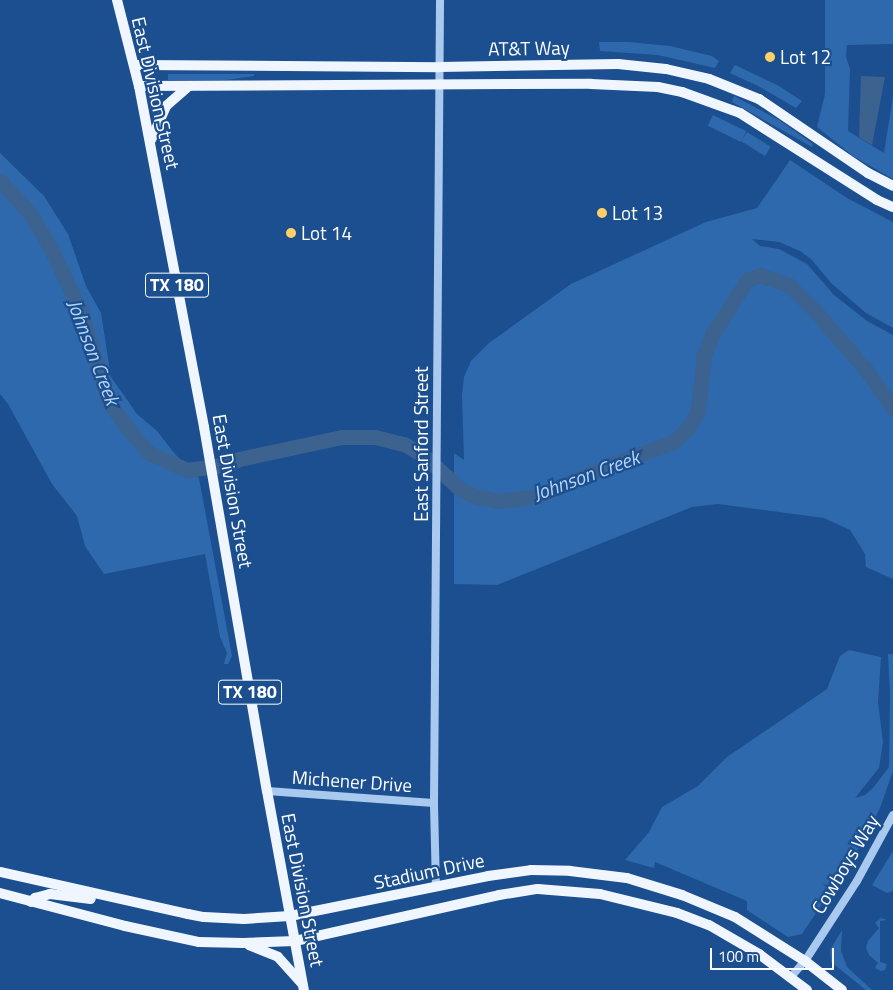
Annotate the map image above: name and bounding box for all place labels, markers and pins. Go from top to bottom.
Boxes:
place label: Lot 12 [780,46,831,68]
marker: Lot 12 [764,51,776,63]
place label: Lot 13 [612,202,663,224]
marker: Lot 13 [596,207,608,219]
place label: Lot 14 [301,222,352,244]
marker: Lot 14 [285,227,297,239]

